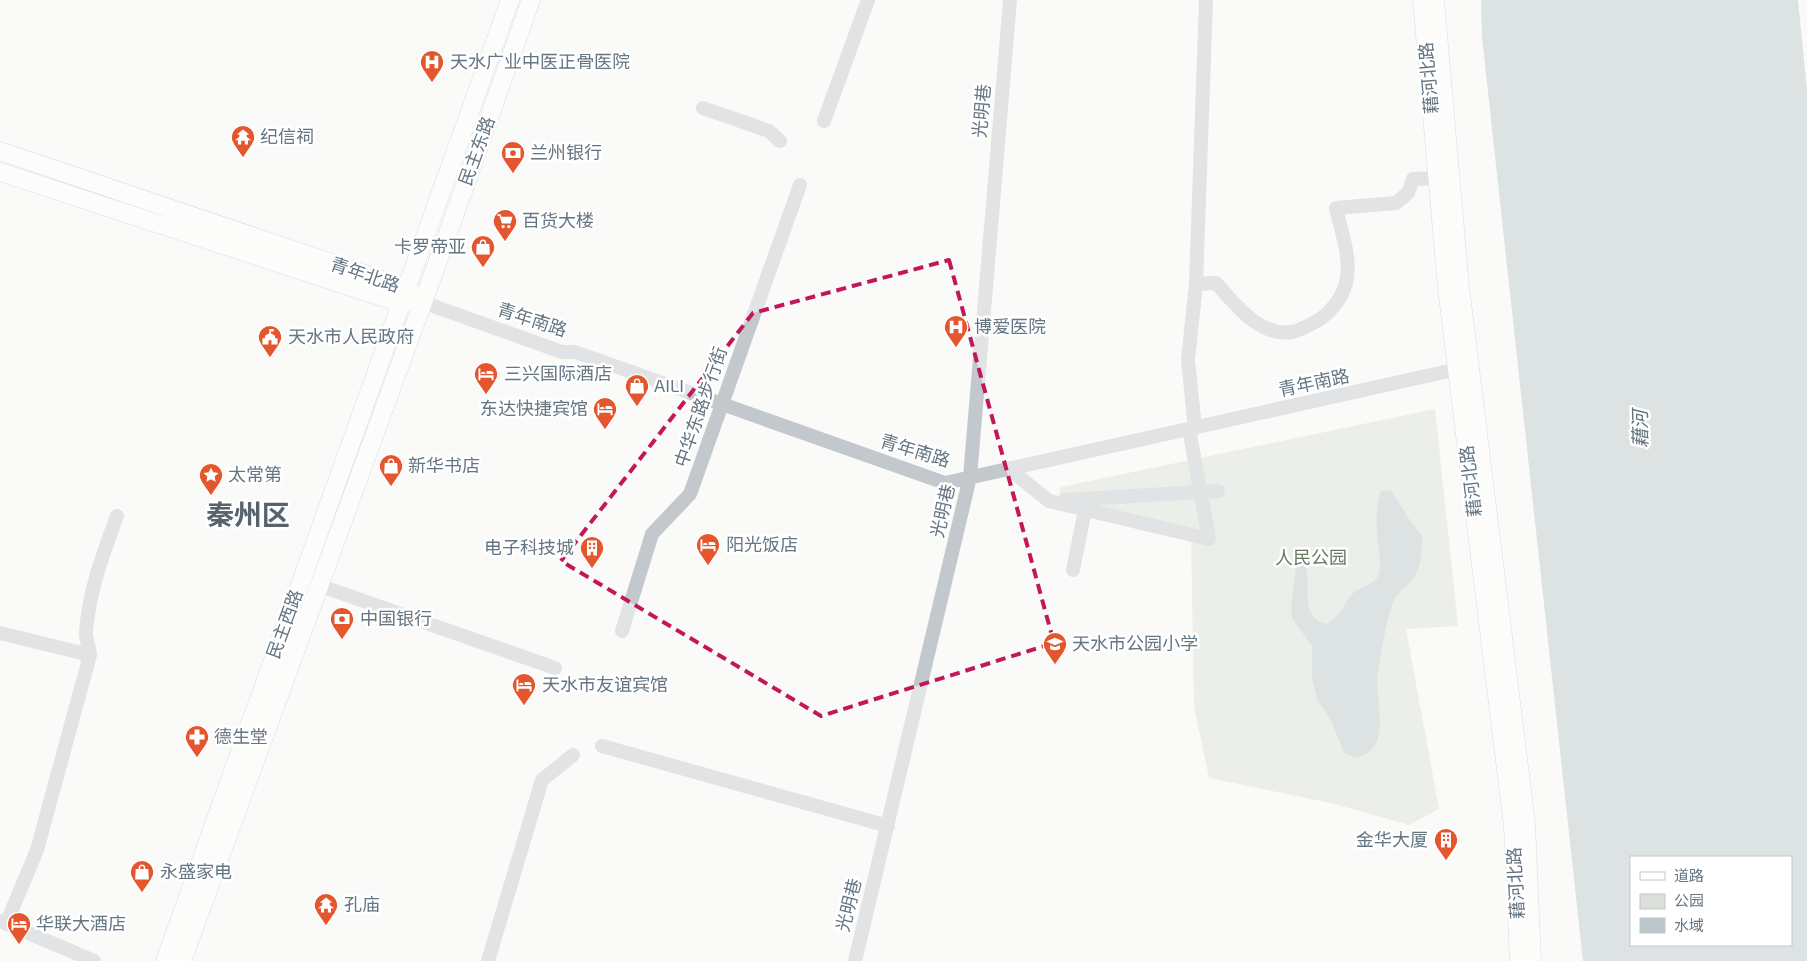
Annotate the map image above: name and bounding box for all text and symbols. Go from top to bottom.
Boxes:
street label: 藉河北路 [1414,41,1442,115]
hospital icon: 天水广业中医正骨医院 [419,49,445,83]
place label: 天水广业中医正骨医院 [450,50,630,72]
street label: 光明巷 [968,83,994,139]
street label: 民主东路 [453,113,499,188]
temple icon: 纪信祠 [230,124,256,158]
place label: 纪信祠 [260,125,314,147]
bank icon: 兰州银行 [500,140,526,174]
place label: 兰州银行 [530,141,602,163]
supermarket icon: 百货大楼 [492,208,518,242]
place label: 百货大楼 [522,209,594,231]
shop icon: 卡罗帝亚 [470,234,496,268]
place label: 卡罗帝亚 [394,235,466,257]
street label: 青年北路 [328,252,403,296]
street label: 青年南路 [495,297,570,341]
hospital icon: 博爱医院 [943,314,969,348]
place label: 博爱医院 [974,315,1046,337]
public building icon: 天水市人民政府 [257,324,283,358]
place label: 天水市人民政府 [288,325,414,347]
street label: 中华东路步行街 [669,344,731,470]
hotel icon: 三兴国际酒店 [473,361,499,395]
place label: 三兴国际酒店 [504,362,612,384]
street label: 青年南路 [1276,364,1351,400]
shop icon: AILI [624,373,650,407]
place label: AILI [654,374,684,396]
hotel icon: 东达快捷宾馆 [592,396,618,430]
place label: 东达快捷宾馆 [480,397,588,419]
water label: 藉河 [1628,406,1651,448]
street label: 青年南路 [878,429,953,471]
street label: 藉河北路 [1455,444,1485,518]
shop icon: 新华书店 [378,453,404,487]
place label: 新华书店 [408,454,480,476]
place icon: 太常第 [198,462,224,496]
place label: 太常第 [228,463,282,485]
street label: 光明巷 [925,482,959,540]
district label: 秦州区 [206,497,290,531]
hotel icon: 阳光饭店 [695,532,721,566]
place label: 阳光饭店 [726,533,798,555]
building icon: 电子科技城 [579,535,605,569]
place label: 电子科技城 [484,536,574,558]
park label: 人民公园 [1275,546,1347,568]
street label: 民主西路 [261,586,307,661]
bank icon: 中国银行 [329,606,355,640]
place label: 中国银行 [360,607,432,629]
school or university icon: 天水市公园小学 [1042,631,1068,665]
place label: 天水市公园小学 [1072,632,1198,654]
hotel icon: 天水市友谊宾馆 [511,672,537,706]
place label: 天水市友谊宾馆 [542,673,668,695]
pharmacy icon: 德生堂 [184,724,210,758]
place label: 德生堂 [214,725,268,747]
building icon: 金华大厦 [1433,827,1459,861]
place label: 金华大厦 [1356,828,1428,850]
street label: 藉河北路 [1502,847,1528,920]
legend [1630,856,1792,946]
shop icon: 永盛家电 [129,859,155,893]
place label: 永盛家电 [160,860,232,882]
text: 道路 [1674,866,1704,884]
street label: 光明巷 [831,876,865,934]
text: 公园 [1674,891,1704,909]
temple icon: 孔庙 [313,892,339,926]
place label: 孔庙 [344,893,380,915]
hotel icon: 华联大酒店 [6,911,32,945]
place label: 华联大酒店 [36,912,126,934]
text: 水域 [1674,916,1704,934]

